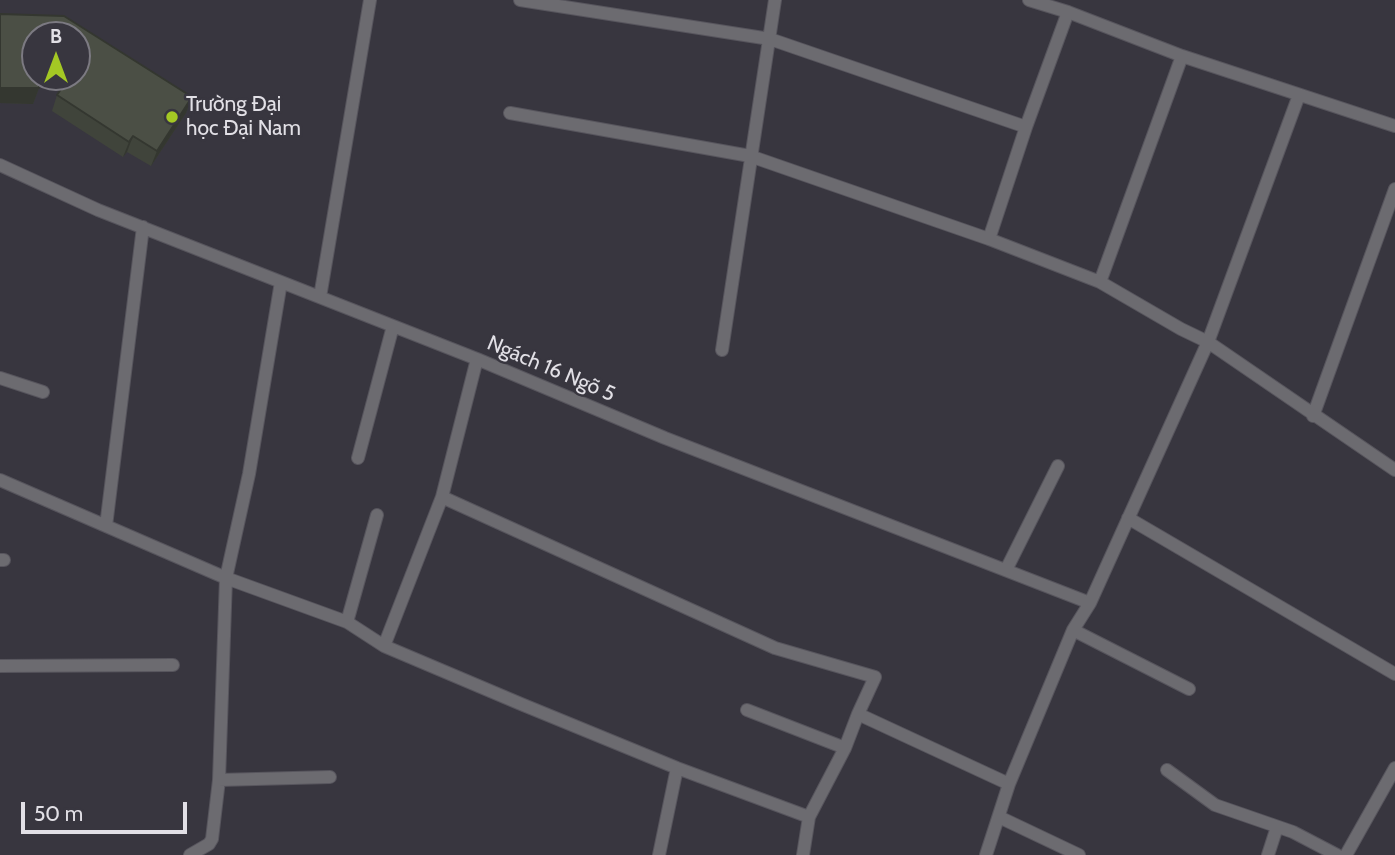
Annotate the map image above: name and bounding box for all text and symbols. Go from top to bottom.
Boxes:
north arrow [21,21,91,91]
text: B [50,25,62,48]
place label: Trường Đại học Đại Nam [186,92,301,142]
marker: Trường Đại học Đại Nam [164,109,180,125]
street label: Ngách 16 Ngõ 5 [483,331,619,407]
scale bar [24,788,191,832]
text: 50 m [34,801,83,826]

